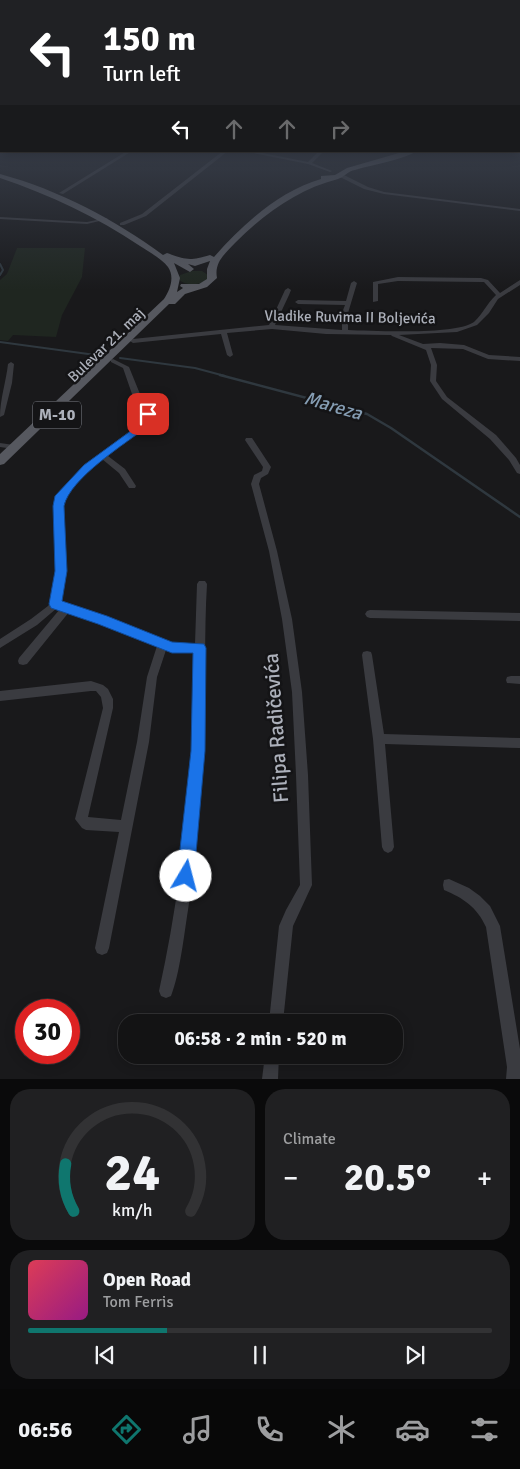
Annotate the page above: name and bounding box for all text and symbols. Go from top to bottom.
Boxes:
text: 150 m [103,17,196,60]
icon: left [20,20,85,85]
text: Turn left [103,60,181,87]
icon: left [167,115,195,143]
icon: ahead [220,115,248,143]
icon: ahead [273,115,301,143]
icon: right [326,115,354,143]
street label: Bulevar 21. maj [64,304,148,386]
street label: Vladike Ruvima II Boljevića [264,307,436,327]
water label: Mareza [301,386,366,426]
pin [127,393,169,435]
icon: arrive [134,400,162,428]
road number: M-10 [33,402,81,428]
street label: Filipa Radičevića [258,652,294,804]
position arrow [159,849,211,901]
speed limit sign: 30 [15,999,80,1064]
text: 06:58 · 2 min · 520 m [174,1027,347,1051]
text: Climate [283,1129,336,1149]
text: 24 [104,1141,161,1205]
text: 20.5° [344,1154,431,1201]
text: − [283,1161,298,1195]
text: + [477,1161,492,1195]
text: km/h [112,1199,153,1221]
text: Open Road [103,1268,191,1292]
text: Tom Ferris [103,1292,173,1312]
icon: previous [91,1341,119,1369]
icon: pause [246,1341,274,1369]
icon: next [401,1341,429,1369]
icon: directions [109,1412,144,1447]
icon: music [180,1412,215,1447]
icon: phone [252,1412,287,1447]
icon: climate [324,1412,359,1447]
icon: car [395,1412,430,1447]
icon: filters [467,1412,502,1447]
text: 06:56 [18,1416,72,1443]

